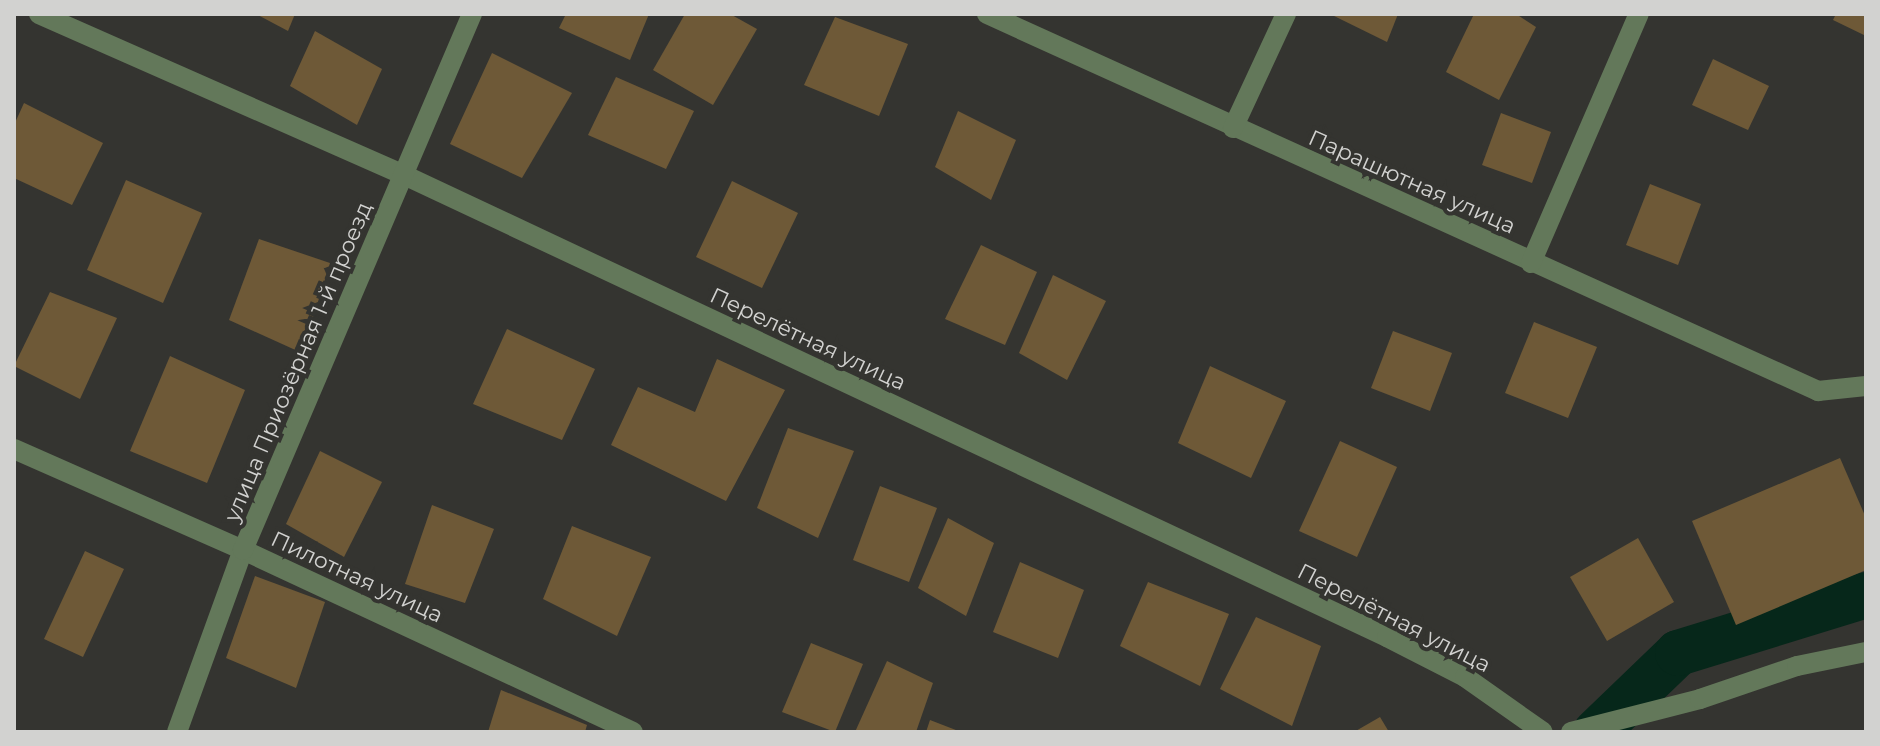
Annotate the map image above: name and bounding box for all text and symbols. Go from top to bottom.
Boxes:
street label: Парашютная улица [1304,124,1520,240]
street label: улица Приозёрная 1-й проезд [218,198,378,526]
street label: Перелётная улица [706,282,910,396]
street label: Пилотная улица [267,526,447,628]
street label: Перелётная улица [1293,558,1495,678]

